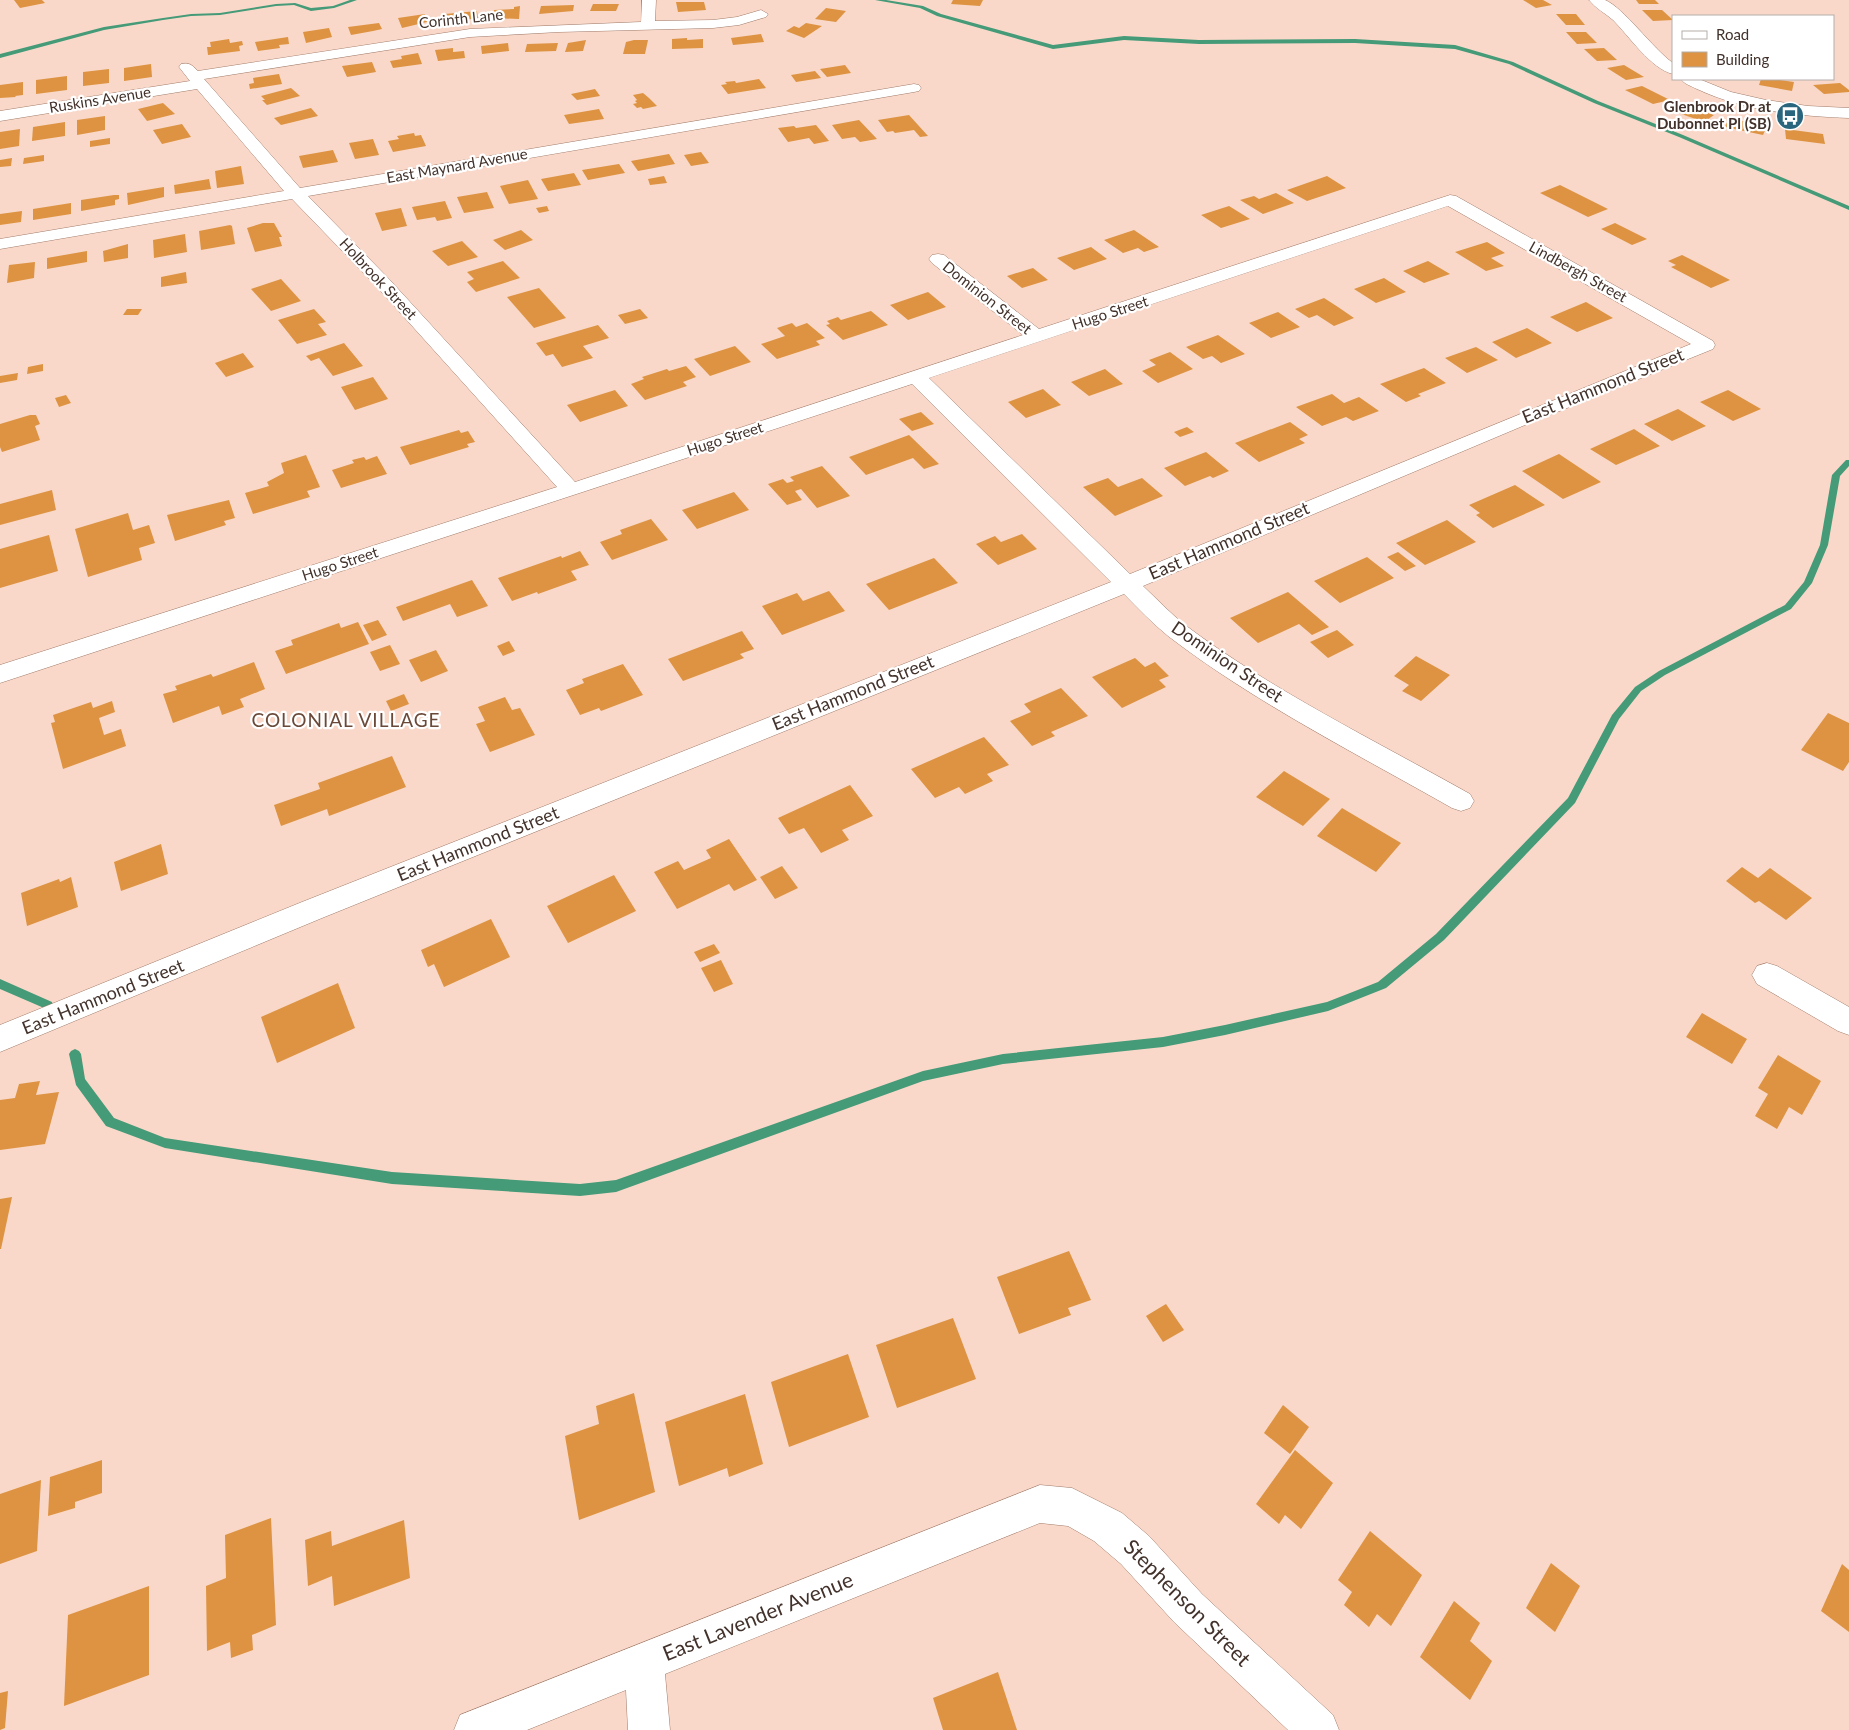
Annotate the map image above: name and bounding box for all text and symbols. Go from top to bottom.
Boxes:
street label: Corinth Lane [418,5,504,31]
legend [1672,15,1834,80]
text: Road [1716,25,1749,43]
text: Building [1716,50,1769,68]
street label: Ruskins Avenue [48,82,152,116]
place label: Glenbrook Dr at Dubonnet Pl (SB) [1657,97,1771,132]
bus stop icon: Glenbrook Dr at Dubonnet Pl (SB) [1775,101,1805,131]
street label: East Maynard Avenue [385,144,529,186]
street label: Holbrook Street [336,234,421,323]
street label: Lindbergh Street [1526,237,1631,306]
street label: Dominion Street [940,257,1036,338]
street label: Hugo Street [1069,291,1151,333]
street label: East Hammond Street [1519,342,1687,428]
street label: Hugo Street [684,417,766,459]
street label: East Hammond Street [1145,496,1313,584]
street label: Hugo Street [299,542,381,584]
street label: Dominion Street [1168,616,1288,707]
street label: East Hammond Street [769,649,937,735]
district label: COLONIAL VILLAGE [251,708,441,731]
street label: East Hammond Street [394,800,562,886]
street label: East Hammond Street [19,953,187,1039]
street label: Stephenson Street [1119,1533,1257,1671]
street label: East Lavender Avenue [659,1566,856,1665]

